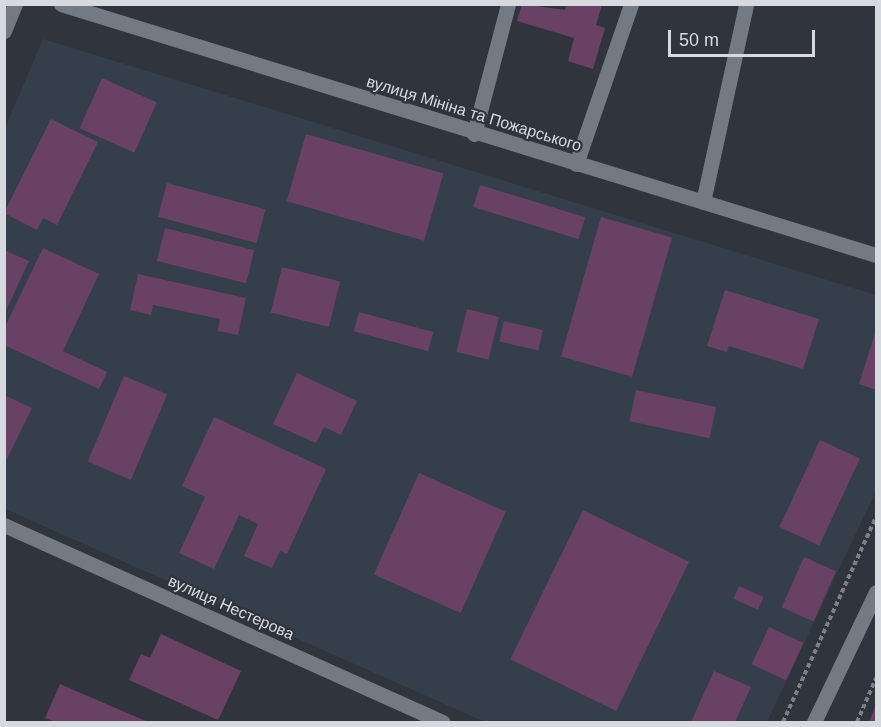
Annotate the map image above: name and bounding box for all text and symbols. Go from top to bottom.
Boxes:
scale bar [671,18,818,56]
text: 50 m [679,30,719,50]
street label: вулиця Мініна та Пожарського [364,72,584,156]
street label: вулиця Нестерова [165,572,297,644]

